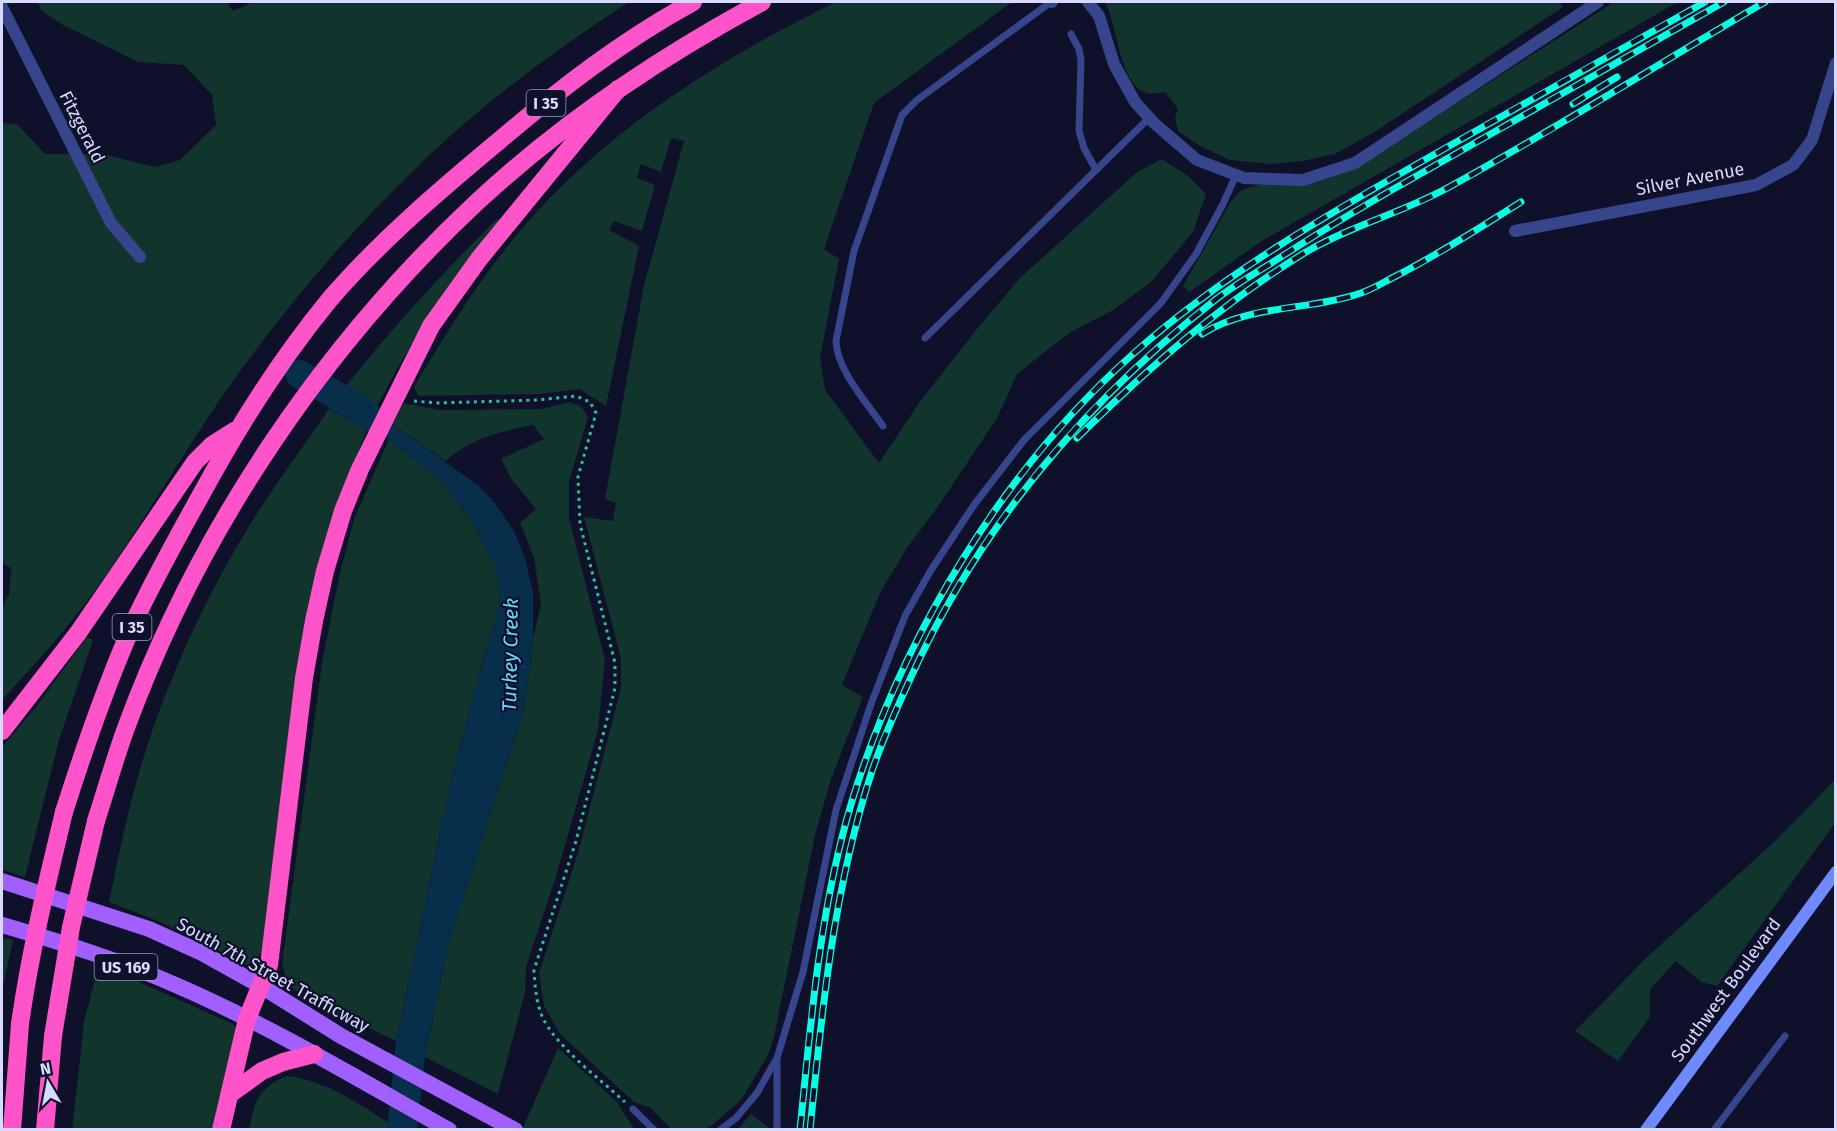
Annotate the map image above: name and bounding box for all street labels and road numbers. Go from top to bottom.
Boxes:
street label: Fitzgerald [54,87,110,167]
road number: I 35 [526,90,566,116]
street label: Silver Avenue [1634,158,1746,200]
road number: I 35 [112,614,152,640]
street label: South 7th Street Trafficway [173,913,373,1037]
street label: Southwest Boulevard [1666,914,1786,1066]
road number: US 169 [94,954,158,980]

